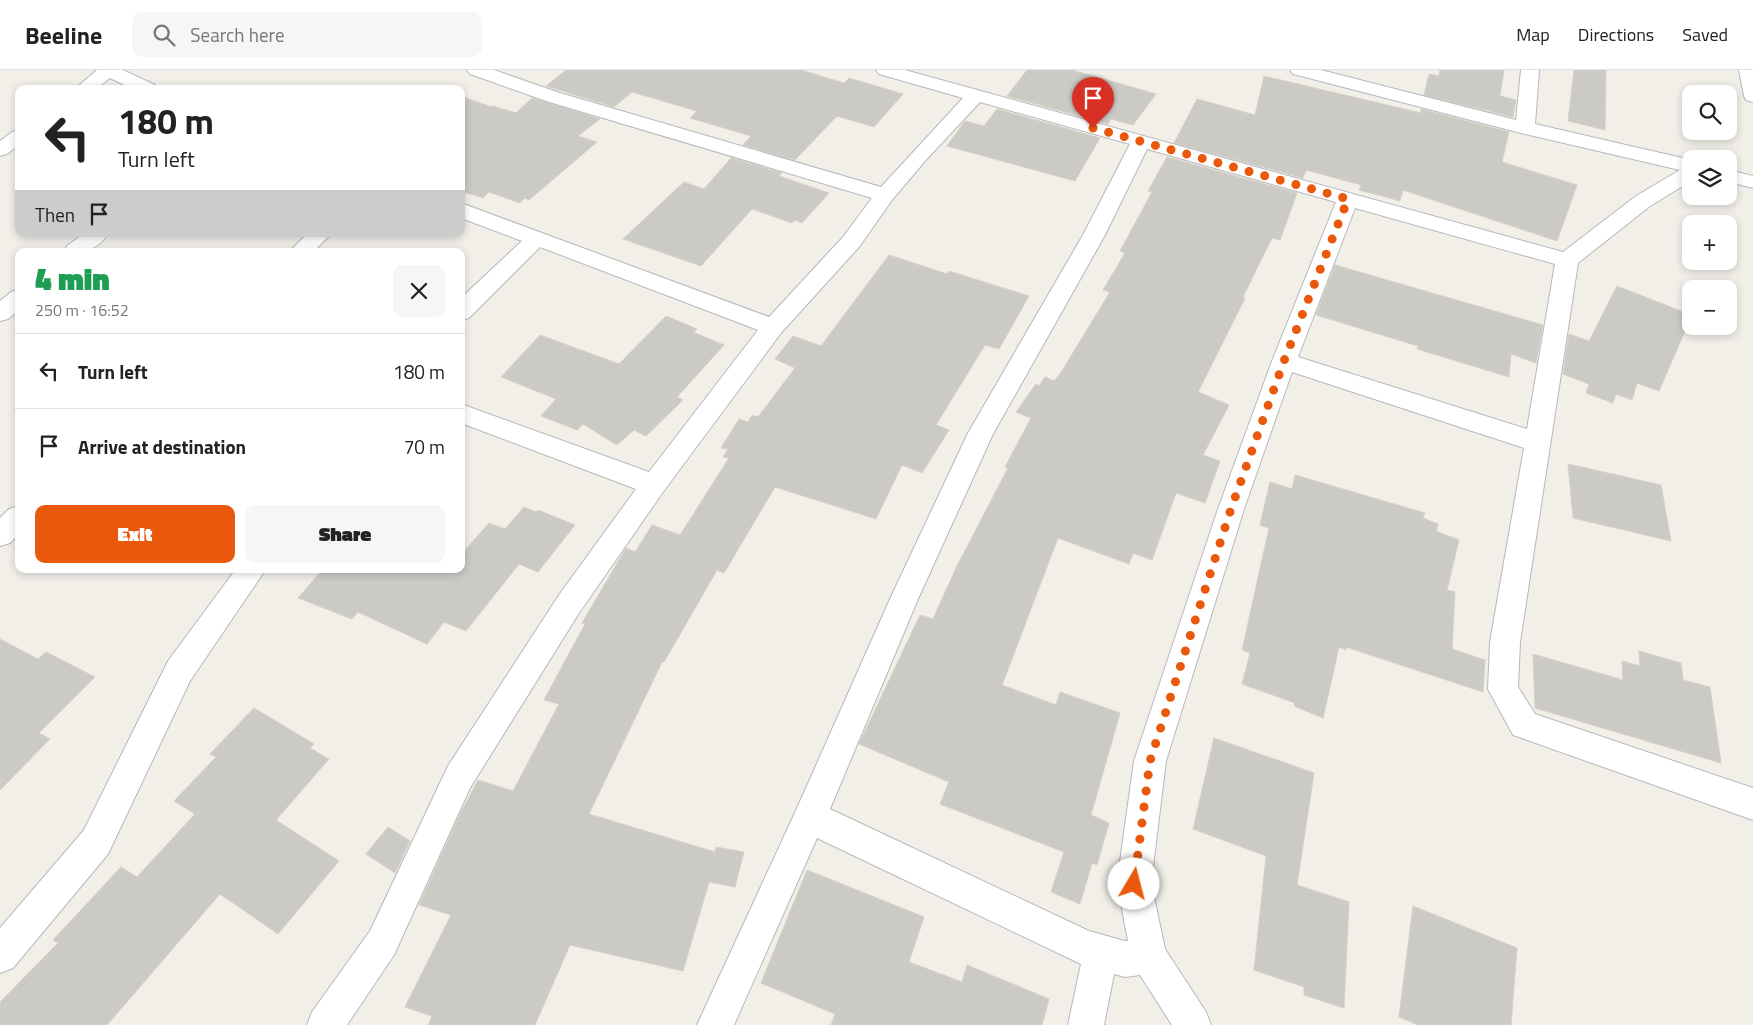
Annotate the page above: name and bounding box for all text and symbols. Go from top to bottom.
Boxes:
search box [132,12,482,57]
text: Beeline [25,17,102,53]
text: Search here [190,20,285,49]
icon: search [150,21,178,49]
text: Map [1516,21,1550,48]
text: Directions [1578,21,1654,48]
text: Saved [1682,21,1728,48]
pin [1072,77,1114,128]
icon: arrive [1079,84,1107,112]
map controls [1682,85,1737,335]
button: search [1682,85,1737,140]
text: 180 m [118,94,214,148]
icon: left [35,105,100,170]
text: Turn left [118,142,195,176]
button: layers [1682,150,1737,205]
text: Then [35,200,75,229]
icon: arrive [85,200,113,228]
button: + [1682,215,1737,270]
text: 4 min [35,256,110,302]
button: close [393,265,445,317]
button: − [1682,280,1737,335]
text: 250 m · 16:52 [35,298,129,322]
icon: left [35,357,63,385]
text: Turn left [78,357,148,386]
text: 180 m [393,357,445,386]
icon: arrive [35,432,63,460]
text: Arrive at destination [78,432,246,461]
text: 70 m [404,432,445,461]
button: Exit [35,505,235,563]
button: Share [245,505,445,563]
position arrow [1107,857,1159,909]

